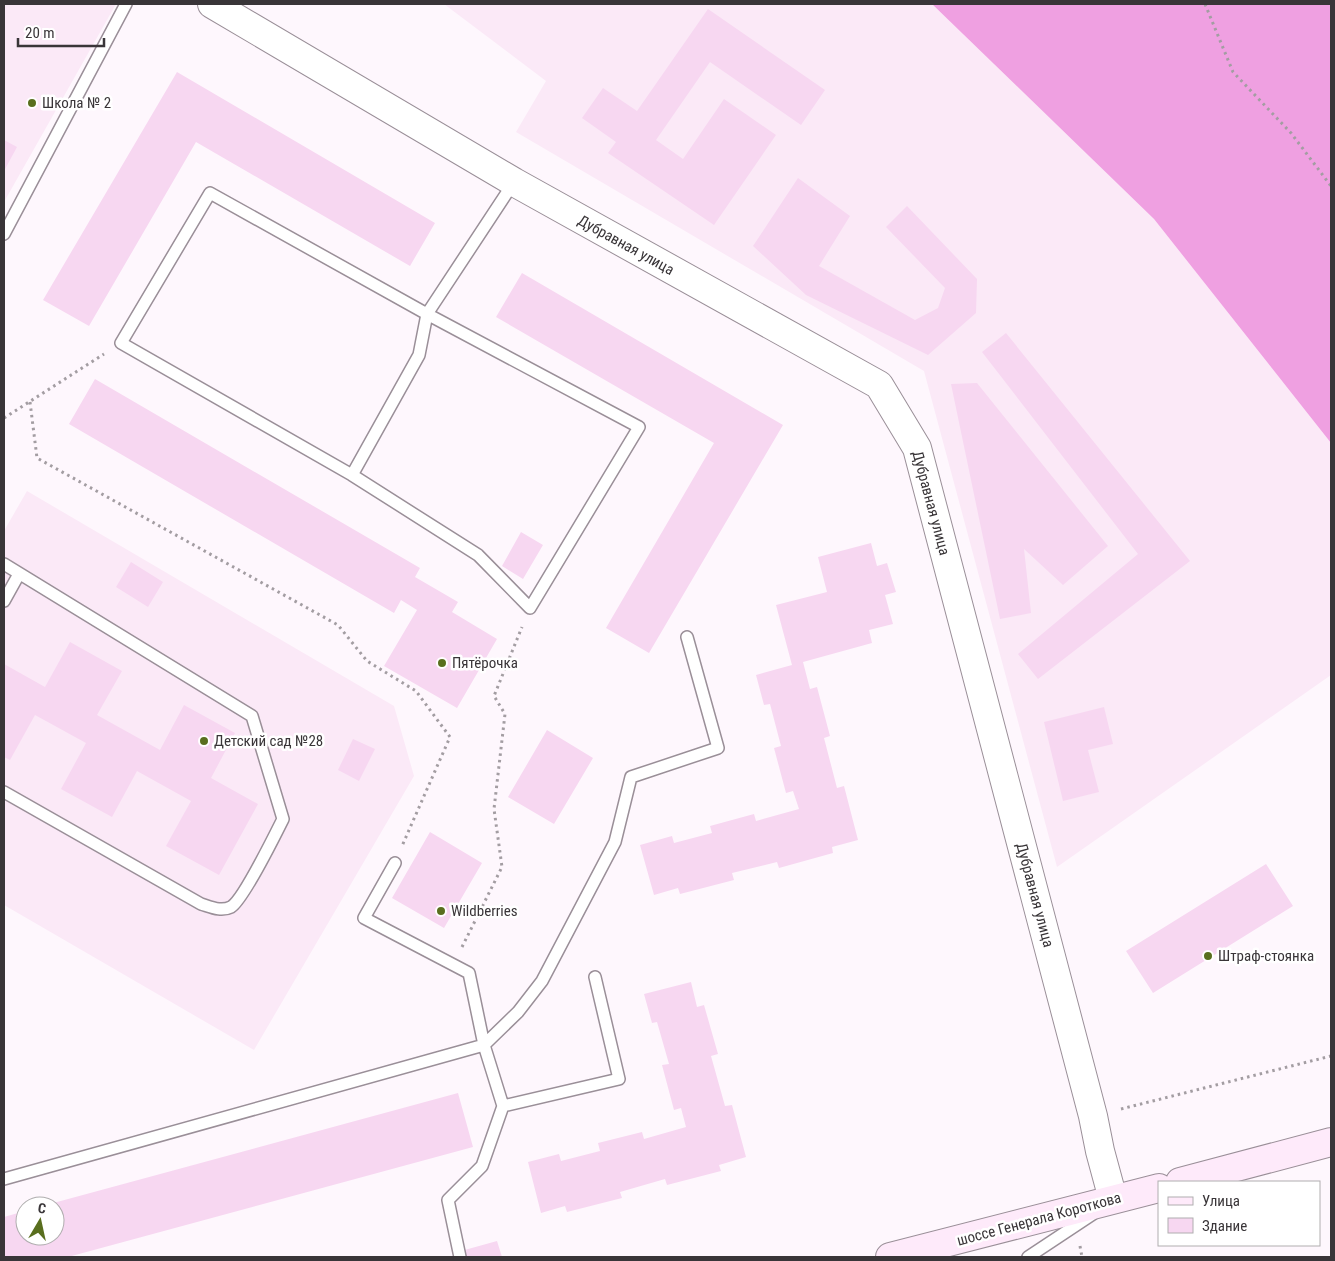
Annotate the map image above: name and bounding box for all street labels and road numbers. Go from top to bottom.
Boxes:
street label: Дубравная улица [575,211,677,279]
street label: Дубравная улица [908,449,954,557]
street label: Дубравная улица [1012,841,1058,949]
street label: шоссе Генерала Короткова [955,1188,1123,1250]

